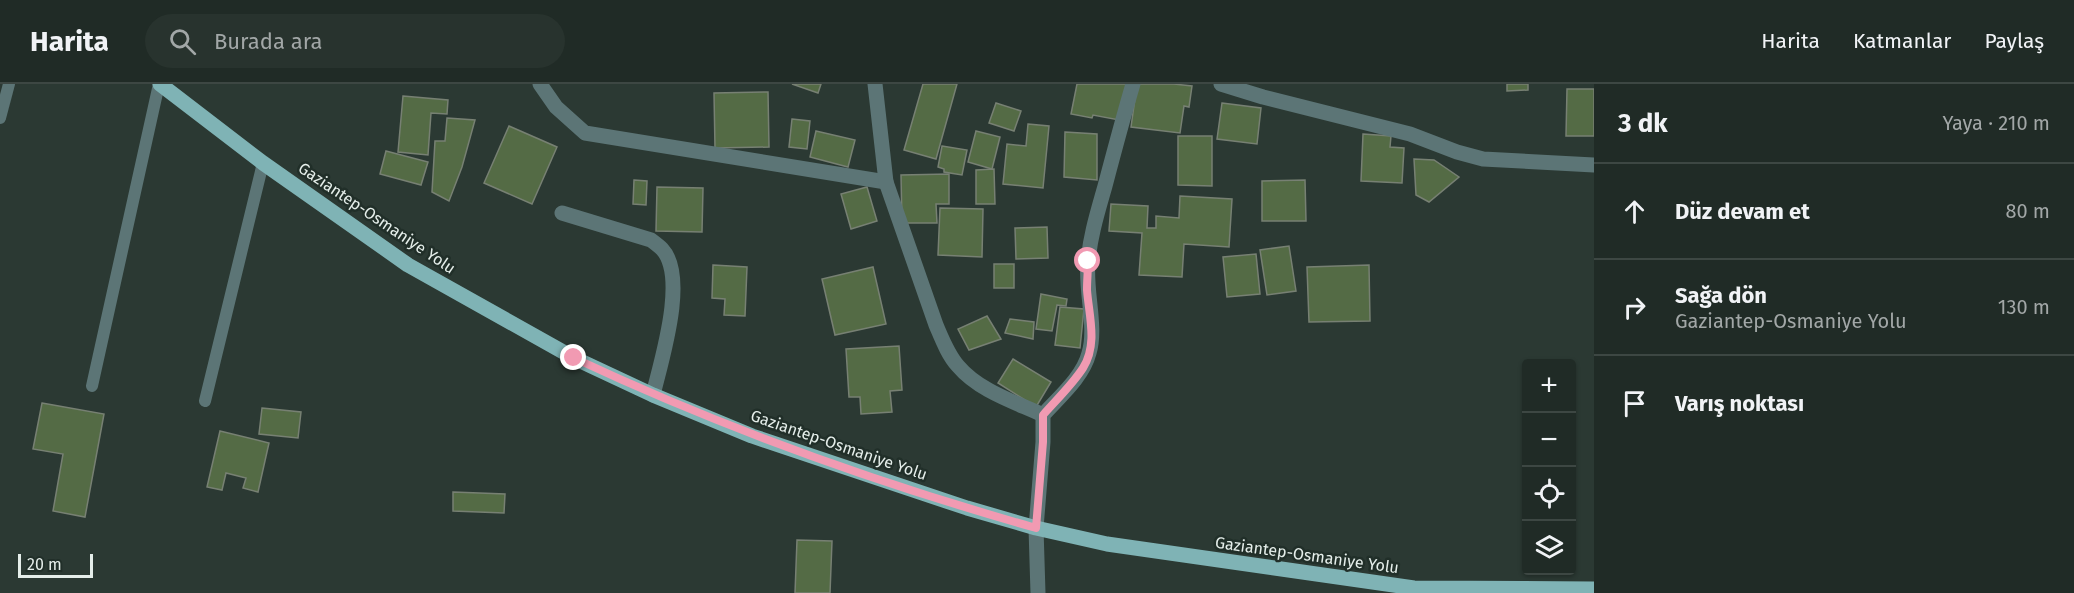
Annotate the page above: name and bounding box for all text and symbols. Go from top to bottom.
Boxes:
search box [145,14,565,68]
text: Harita [30,25,109,58]
icon: search [166,25,199,58]
text: Burada ara [214,28,322,55]
text: Harita [1761,28,1820,54]
text: Katmanlar [1853,28,1951,54]
text: Paylaş [1984,28,2044,54]
text: 3 dk [1618,108,1668,139]
text: Yaya · 210 m [1943,111,2050,135]
street label: Gaziantep-Osmaniye Yolu [295,158,459,278]
icon: ahead [1618,195,1651,228]
text: Düz devam et [1675,198,1810,225]
text: 80 m [2005,199,2050,223]
route start [1074,247,1100,273]
text: Sağa dön [1675,282,1767,309]
icon: right [1618,291,1651,324]
text: 130 m [1998,295,2050,319]
text: Gaziantep-Osmaniye Yolu [1675,309,1907,333]
route end [560,344,586,370]
map controls [1522,359,1576,575]
button: + [1522,359,1576,413]
icon: arrive [1618,387,1651,420]
text: Varış noktası [1675,390,1804,417]
street label: Gaziantep-Osmaniye Yolu [748,406,930,484]
button: − [1522,413,1576,467]
button: locate [1522,467,1576,521]
button: layers [1522,521,1576,575]
street label: Gaziantep-Osmaniye Yolu [1214,533,1400,577]
scale bar [18,551,93,578]
text: 20 m [27,555,62,574]

